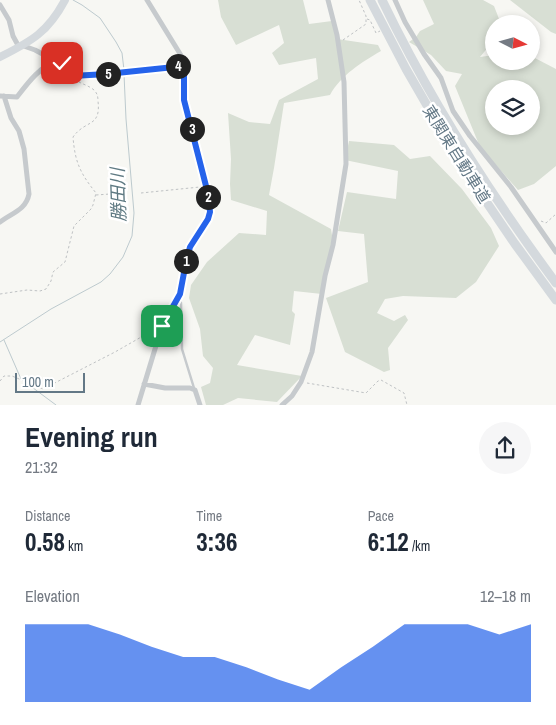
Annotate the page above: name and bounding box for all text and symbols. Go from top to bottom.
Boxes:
north arrow [485,15,540,70]
map controls [485,15,540,135]
pin [41,42,83,84]
icon: check [48,49,76,77]
pin: 4 [166,54,190,78]
text: 4 [175,57,182,75]
pin: 5 [96,62,120,86]
text: 5 [105,65,112,83]
button: layers [485,80,540,135]
street label: 東関東自動車道 [418,101,496,207]
pin: 3 [180,116,204,142]
text: 3 [189,120,196,138]
water label: 勝田川 [104,166,131,222]
pin: 2 [196,184,220,210]
text: 2 [205,188,212,206]
pin: 1 [174,248,198,274]
text: 1 [183,252,190,270]
pin [141,305,183,347]
icon: arrive [148,312,176,340]
scale bar [15,370,85,393]
text: 100 m [22,373,54,391]
text: Evening run [25,418,158,456]
button: share [479,422,531,474]
text: 21:32 [25,456,58,478]
text: Distance [25,507,70,525]
text: Time [196,507,222,525]
text: Pace [368,507,394,525]
text: 0.58 [25,525,65,559]
text: 3:36 [196,525,237,559]
text: 6:12 [368,525,409,559]
text: km [65,537,83,555]
text: /km [409,537,430,555]
text: Elevation [25,585,80,607]
text: 12–18 m [480,585,531,607]

